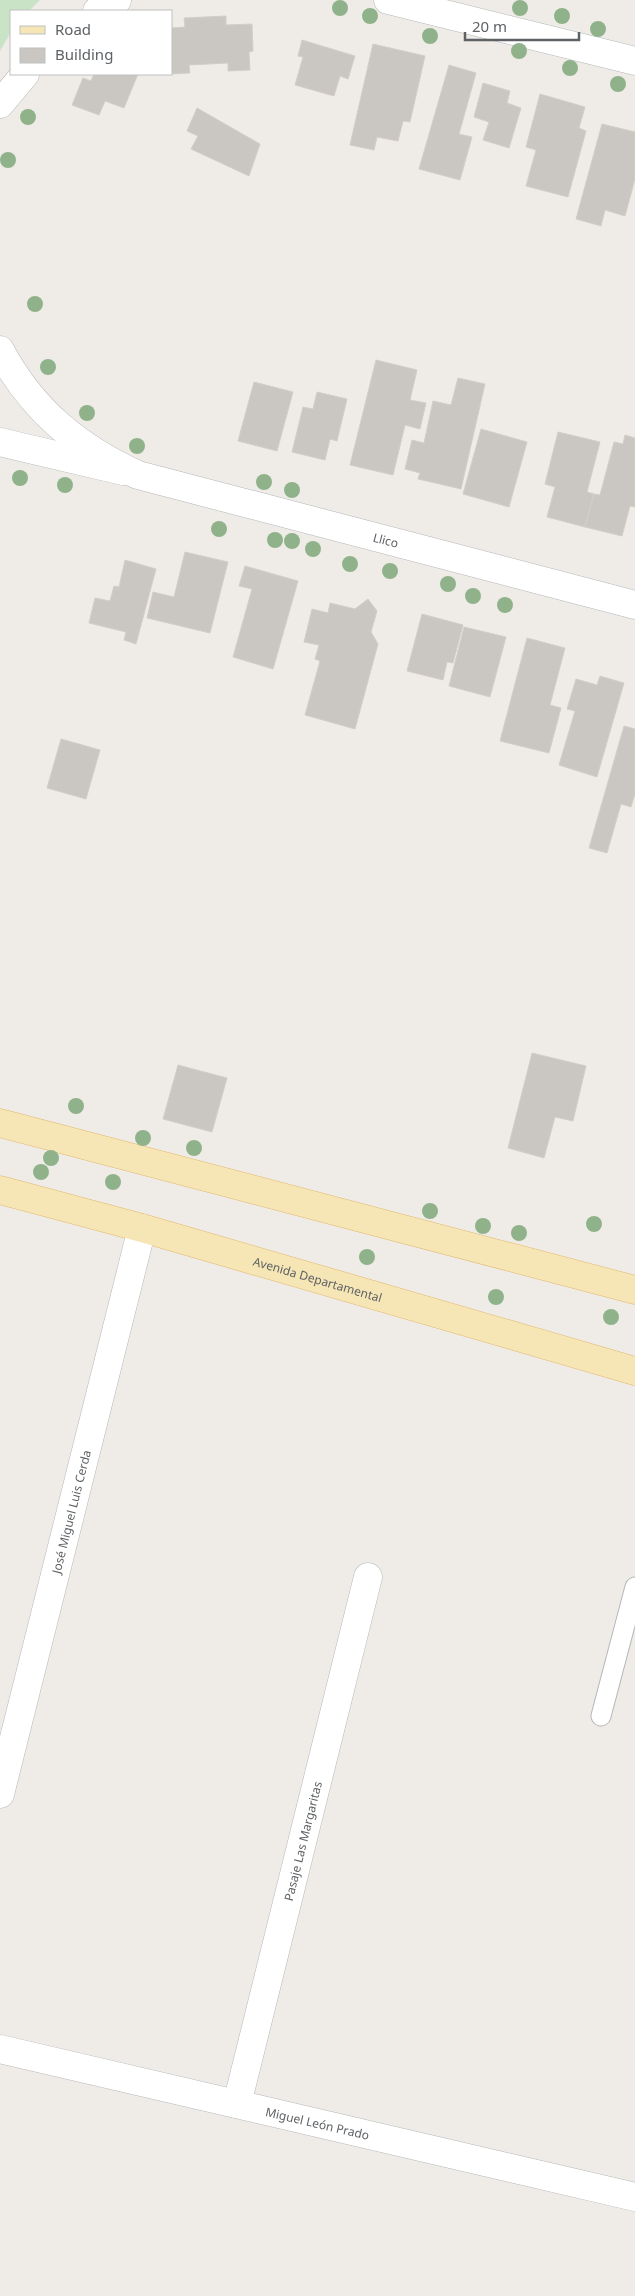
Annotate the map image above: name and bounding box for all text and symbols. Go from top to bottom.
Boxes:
legend [10,10,172,75]
scale bar [465,10,579,42]
text: 20 m [472,16,507,36]
text: Road [55,19,91,39]
text: Building [55,44,113,64]
street label: Llico [371,528,400,551]
street label: Avenida Departamental [251,1252,384,1306]
street label: José Miguel Luis Cerda [47,1448,95,1576]
street label: Pasaje Las Margaritas [279,1779,326,1903]
street label: Miguel León Prado [264,2103,371,2143]

